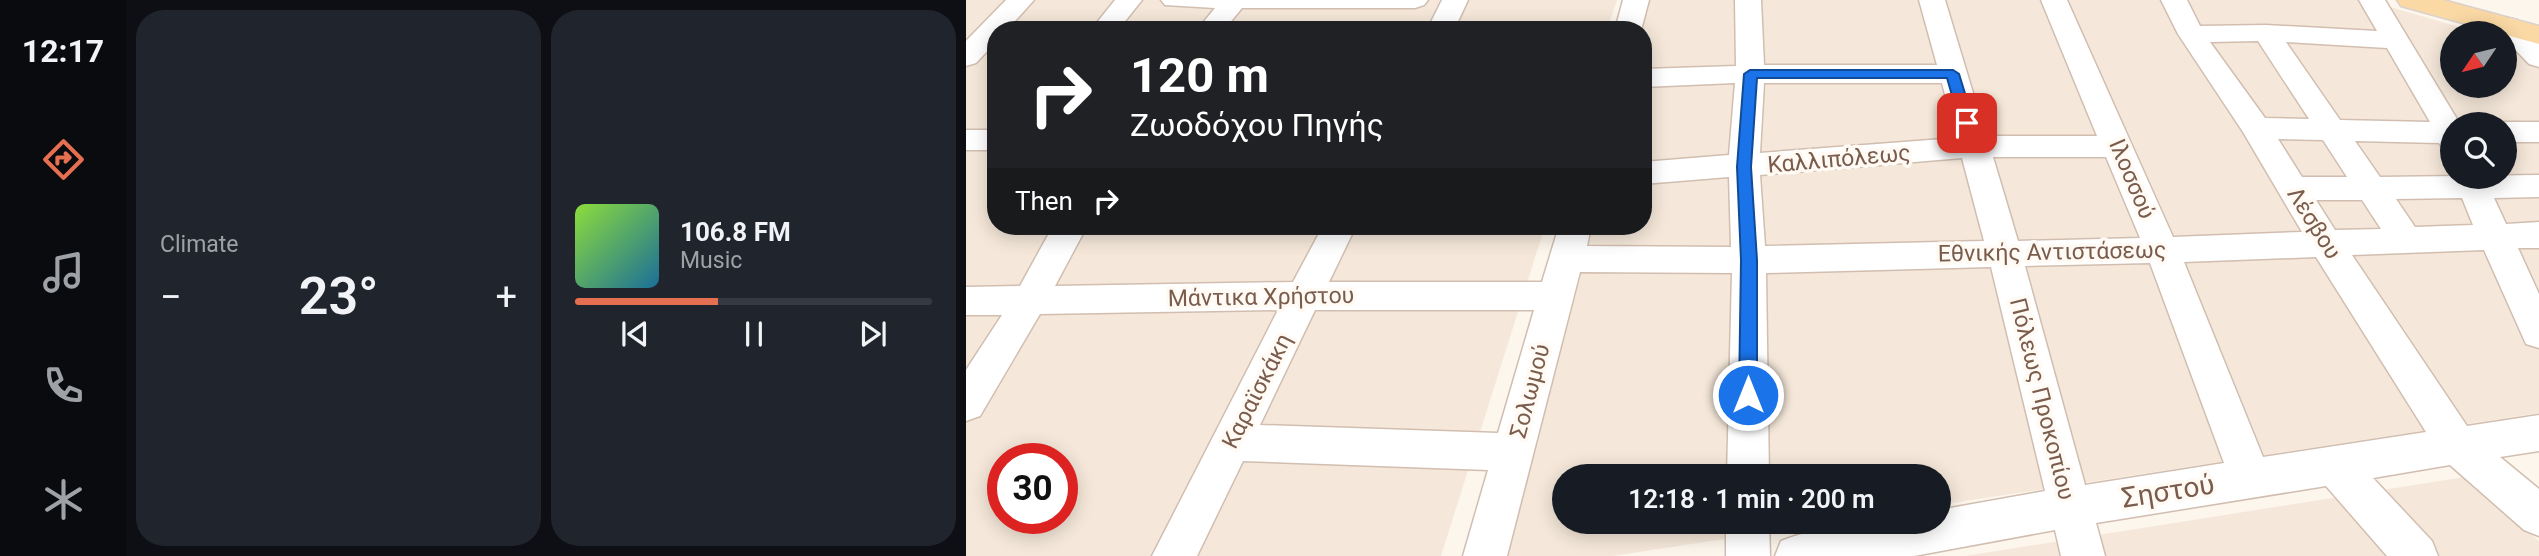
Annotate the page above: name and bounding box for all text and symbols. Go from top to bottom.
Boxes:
north arrow [2440,21,2516,98]
map controls [2440,21,2517,189]
text: 12:17 [22,32,104,70]
text: 120 m [1130,47,1269,104]
icon: right [1015,49,1106,140]
pin [1937,93,1997,153]
icon: arrive [1948,104,1986,142]
text: Ζωοδόχου Πηγής [1130,106,1384,144]
button: search [2440,112,2517,189]
icon: directions [39,135,88,184]
street label: Ιλοσσού [2103,135,2161,223]
street label: Καλλιπόλεως [1766,139,1912,179]
icon: right [1087,182,1125,220]
street label: Λέσβου [2281,182,2347,264]
text: Then [1015,186,1073,216]
text: 106.8 FM [680,217,791,247]
text: Climate [160,231,239,258]
street label: Εθνικής Αντιστάσεως [1938,237,2166,267]
text: Music [680,247,742,274]
icon: music [39,248,88,297]
text: 23° [299,266,378,327]
text: − [160,275,182,319]
text: + [495,275,517,319]
street label: Μάντικα Χρήστου [1168,282,1354,312]
street label: Πόλεως Προκοπίου [2004,295,2080,503]
icon: previous [616,315,654,353]
icon: pause [735,315,773,353]
icon: next [854,315,892,353]
street label: Καραϊσκάκη [1217,329,1297,453]
street label: Σολωμού [1504,341,1556,441]
position arrow [1711,358,1785,432]
icon: phone [39,361,88,410]
speed limit sign: 30 [987,443,1078,534]
street label: Σηστού [2119,467,2217,515]
icon: climate [39,475,88,524]
text: 12:18 · 1 min · 200 m [1628,484,1875,514]

